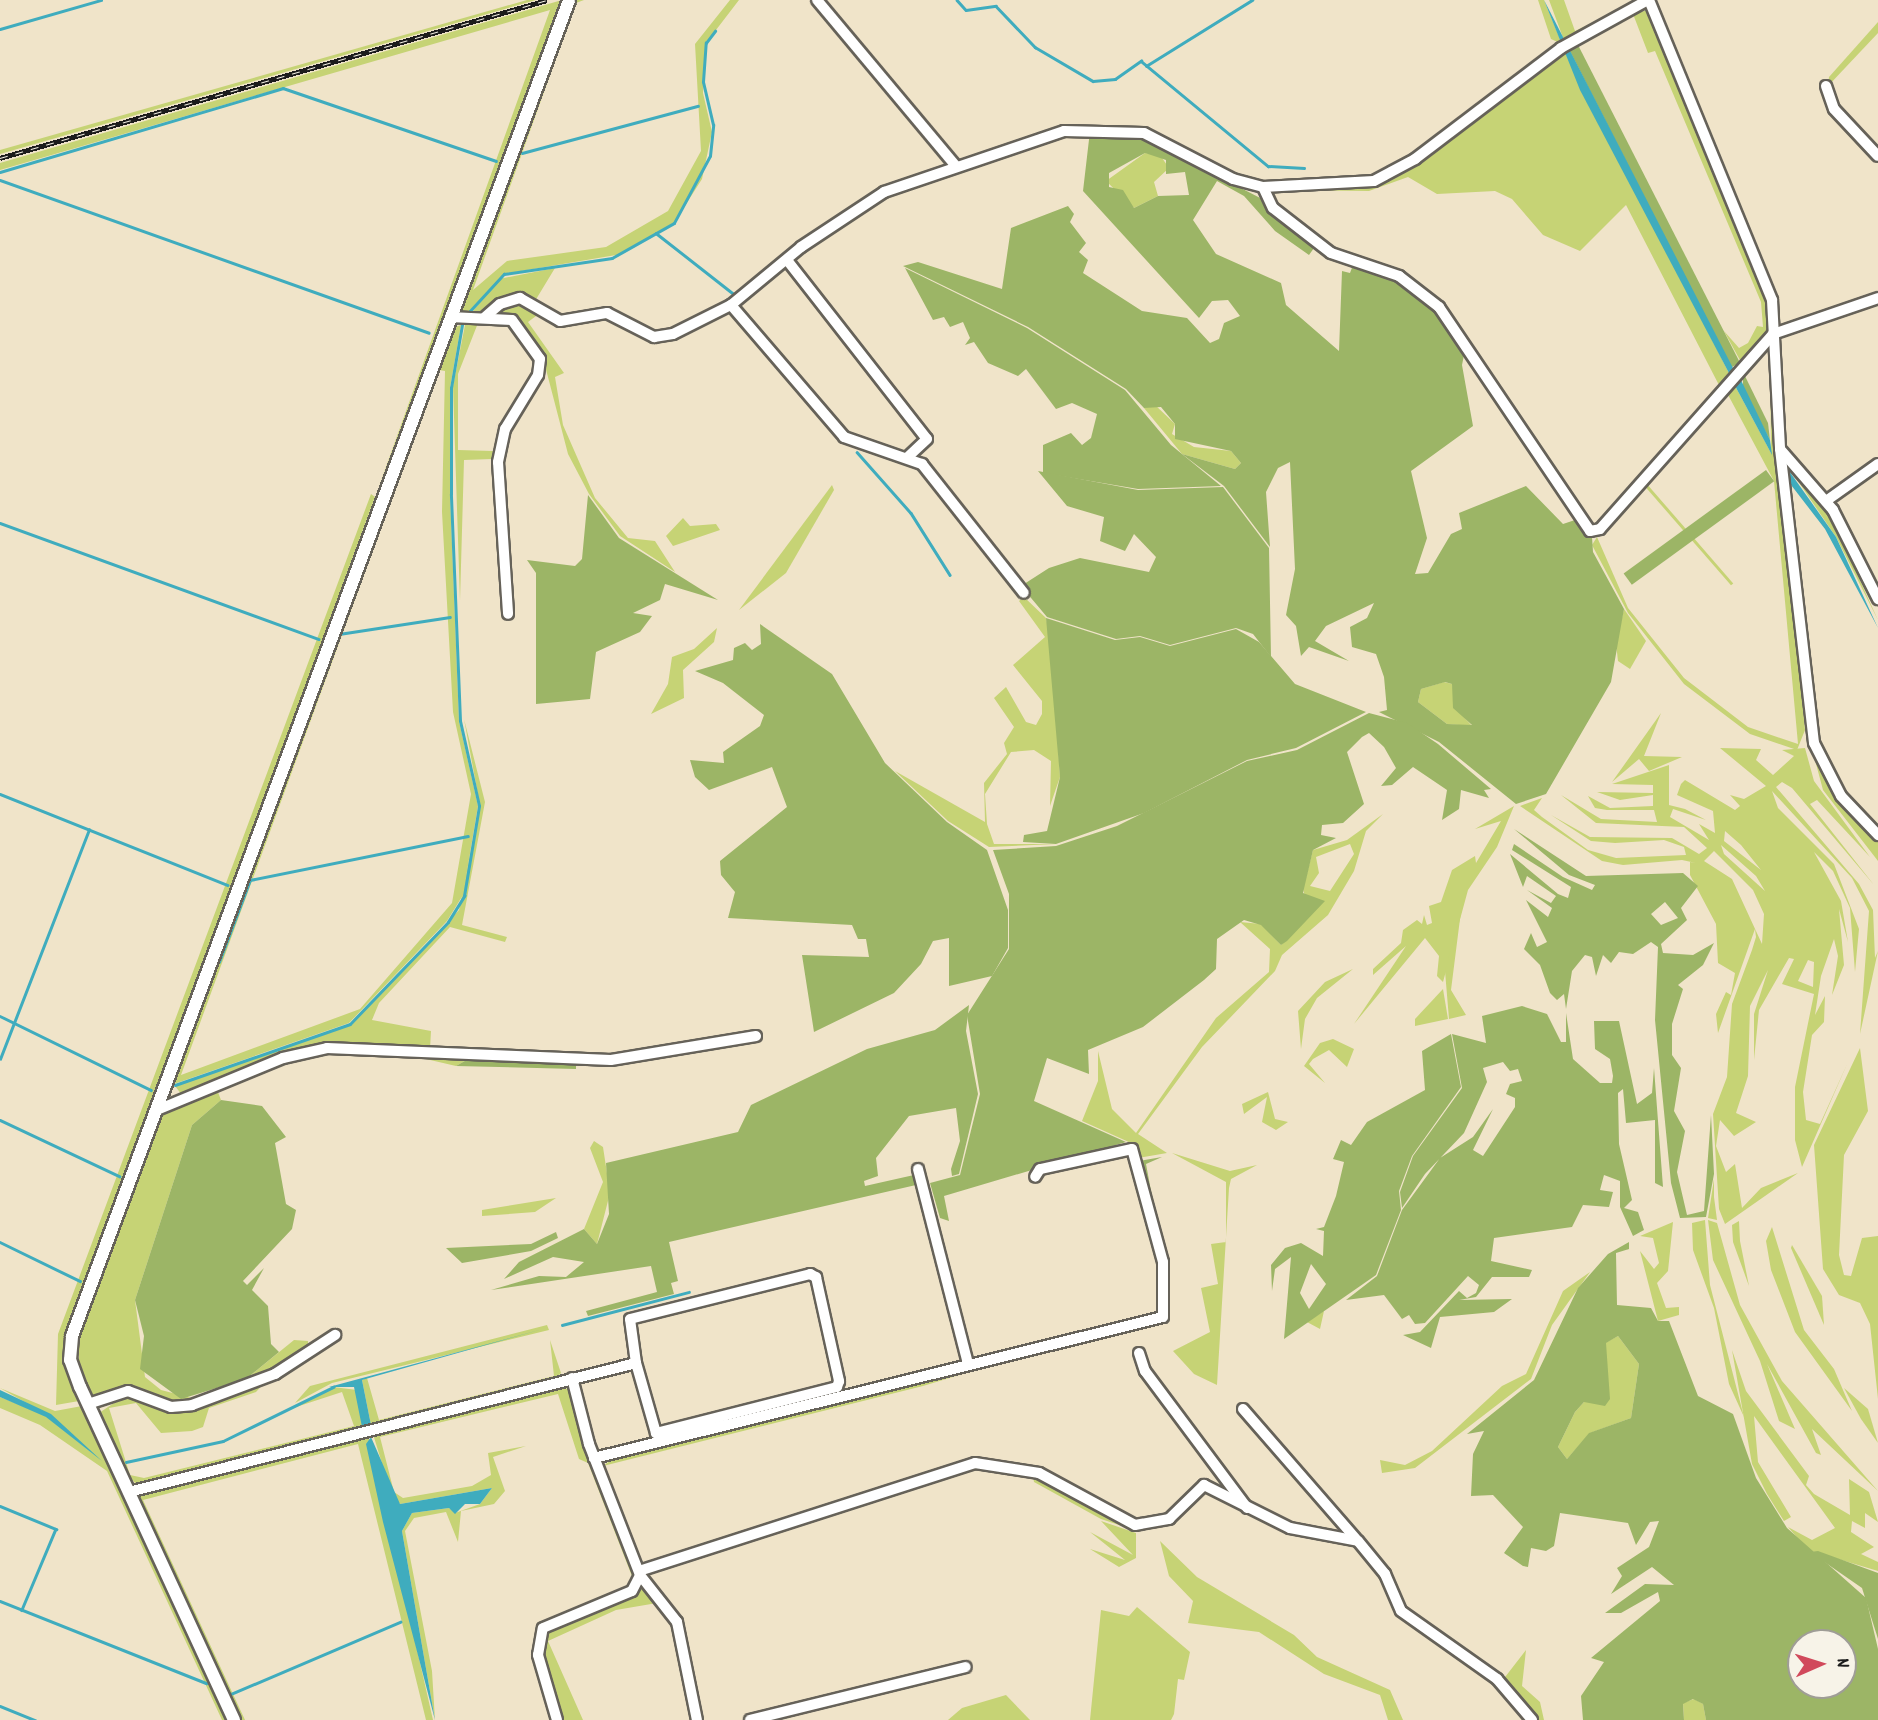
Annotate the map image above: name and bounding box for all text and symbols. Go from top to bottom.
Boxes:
north arrow [1787,1629,1857,1699]
text: N [1828,1658,1855,1668]

